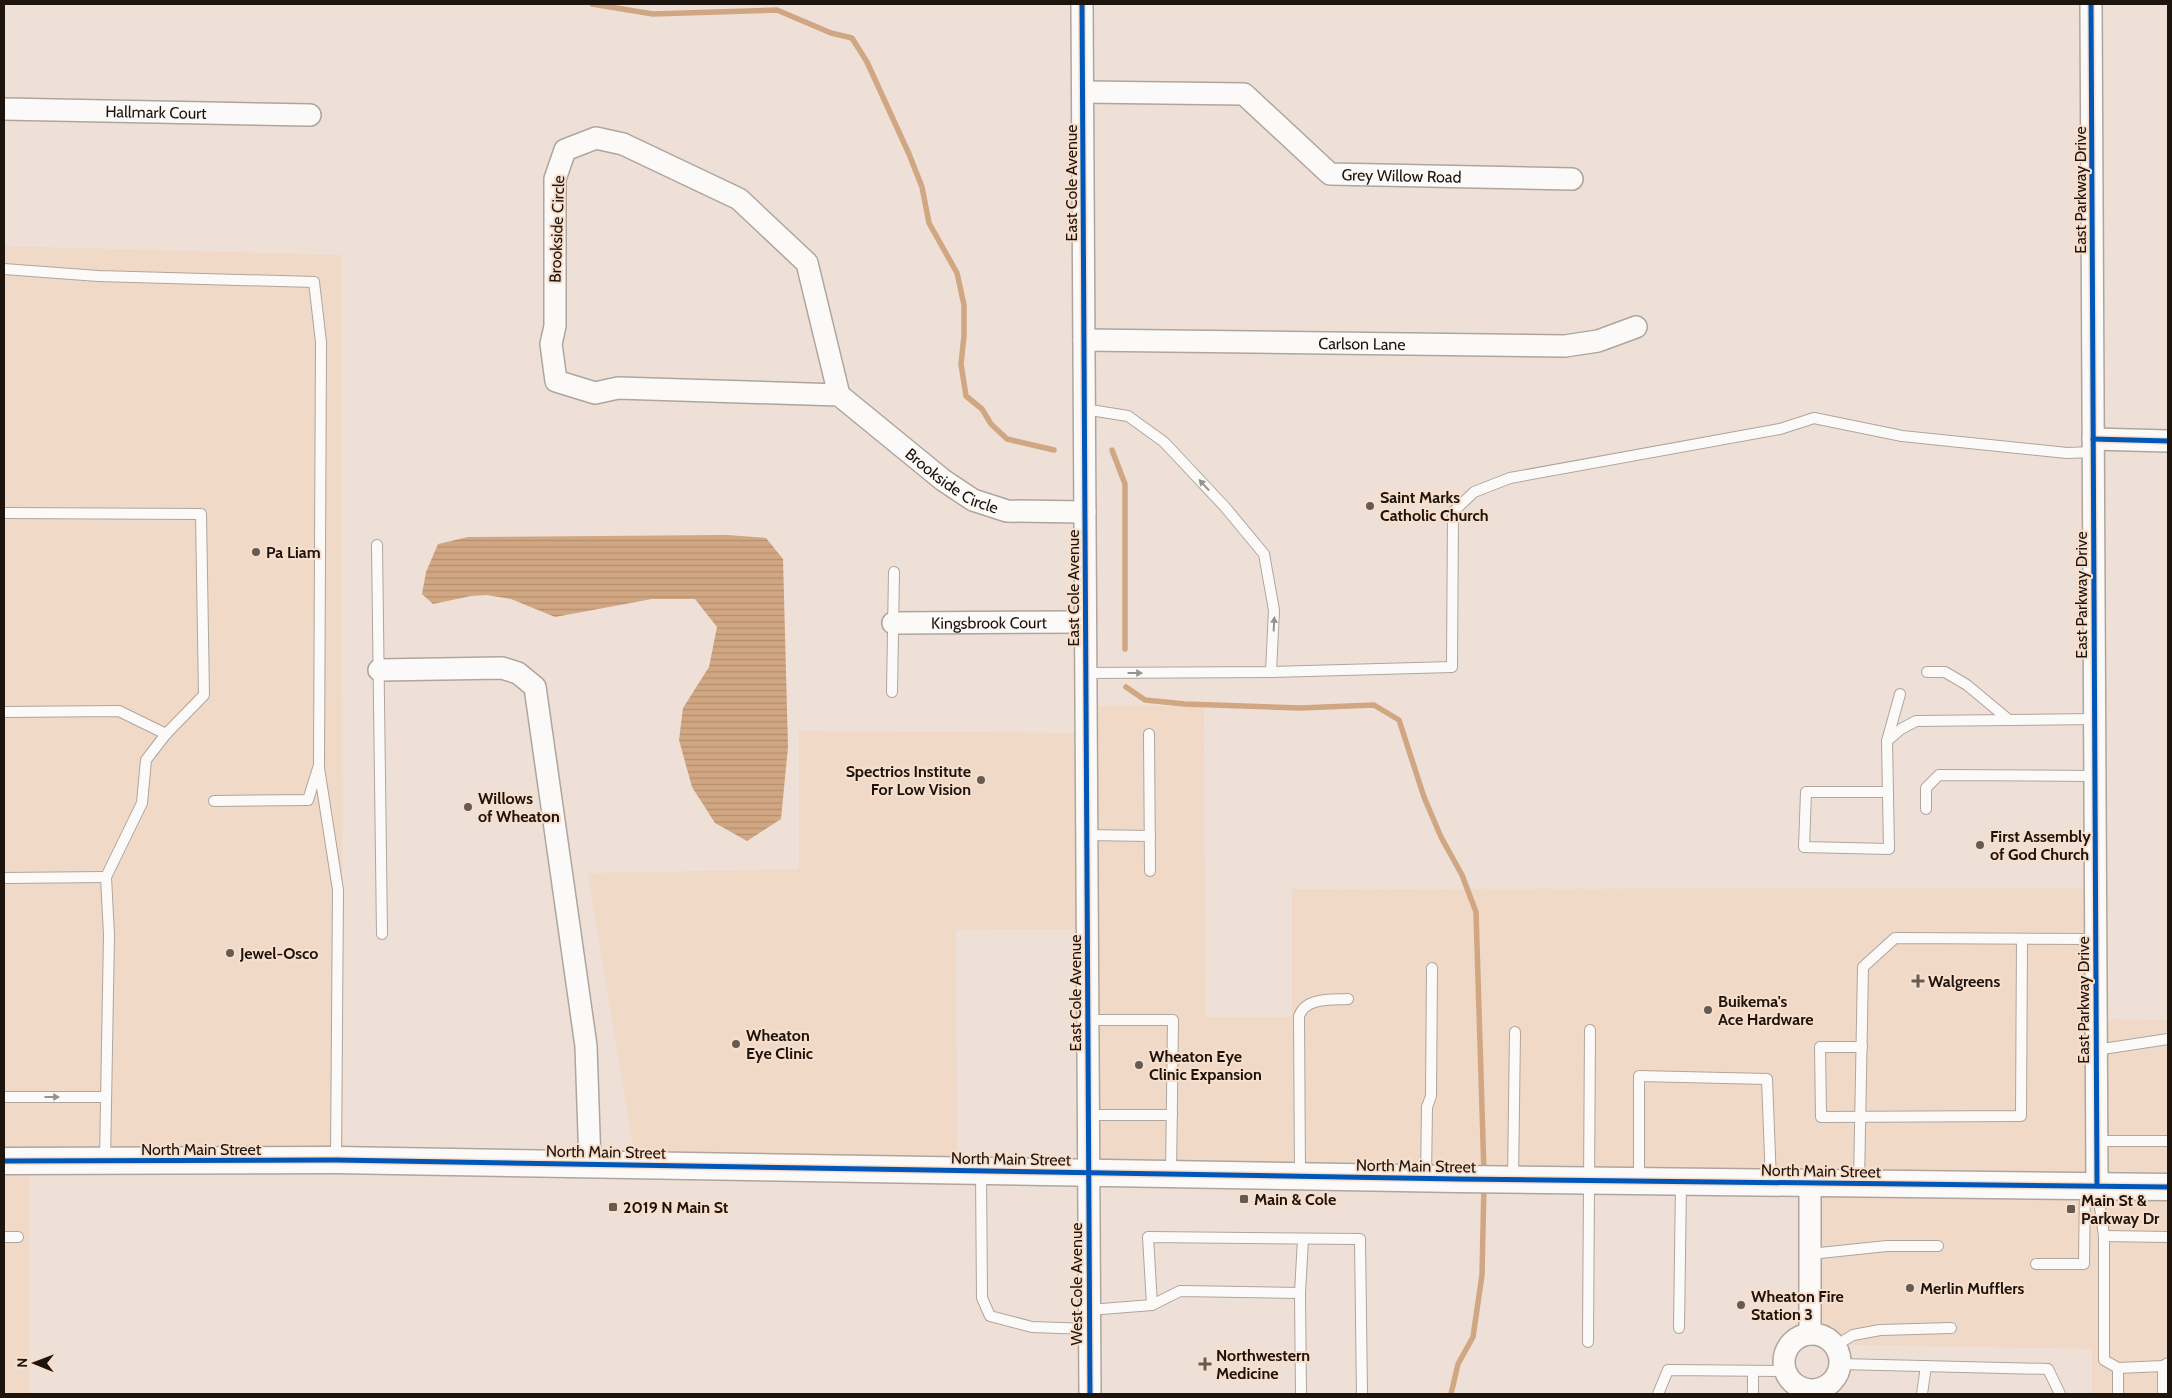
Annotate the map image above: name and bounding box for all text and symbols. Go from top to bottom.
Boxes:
street label: Hallmark Court [105,101,207,122]
street label: East Cole Avenue [1062,125,1081,241]
street label: East Parkway Drive [2071,126,2090,254]
street label: Grey Willow Road [1341,165,1462,186]
street label: Brookside Circle [546,175,568,283]
street label: Carlson Lane [1318,333,1406,354]
street label: Brookside Circle [902,444,1001,517]
one-way arrow [1198,479,1210,491]
place label: Saint Marks Catholic Church [1380,488,1489,525]
marker: Saint Marks Catholic Church [1364,500,1376,512]
street label: East Cole Avenue [1064,530,1083,646]
street label: East Parkway Drive [2072,531,2091,659]
place label: Pa Liam [266,543,321,562]
marker: Pa Liam [250,546,262,558]
street label: Kingsbrook Court [931,613,1048,632]
one-way arrow [1270,615,1278,631]
one-way arrow [1127,669,1143,677]
place label: Spectrios Institute For Low Vision [846,762,971,799]
marker: Spectrios Institute For Low Vision [975,774,987,786]
place label: Willows of Wheaton [478,789,560,826]
marker: Willows of Wheaton [462,801,474,813]
place label: First Assembly of God Church [1990,827,2091,864]
marker: First Assembly of God Church [1974,839,1986,851]
street label: East Cole Avenue [1066,935,1085,1051]
street label: East Parkway Drive [2074,936,2093,1064]
place label: Jewel-Osco [239,944,318,963]
marker: Jewel-Osco [224,947,236,959]
place label: Walgreens [1928,972,2000,991]
marker: Walgreens [1912,975,1924,987]
place label: Buikema's Ace Hardware [1718,992,1814,1029]
marker: Buikema's Ace Hardware [1702,1004,1714,1016]
place label: Wheaton Eye Clinic [746,1026,813,1063]
marker: Wheaton Eye Clinic [730,1038,742,1050]
place label: Wheaton Eye Clinic Expansion [1149,1047,1262,1084]
marker: Wheaton Eye Clinic Expansion [1133,1059,1145,1071]
one-way arrow [45,1093,61,1101]
street label: North Main Street [141,1140,262,1159]
street label: North Main Street [546,1141,667,1163]
street label: North Main Street [951,1148,1072,1170]
street label: North Main Street [1356,1155,1477,1177]
street label: North Main Street [1761,1160,1882,1182]
place label: Main & Cole [1254,1190,1336,1209]
place label: Main St & Parkway Dr [2081,1191,2160,1228]
marker: Main & Cole [1238,1193,1250,1205]
place label: 2019 N Main St [623,1198,729,1217]
marker: 2019 N Main St [607,1201,619,1213]
marker: Main St & Parkway Dr [2065,1203,2077,1215]
street label: West Cole Avenue [1067,1223,1086,1345]
place label: Merlin Mufflers [1920,1279,2025,1298]
marker: Merlin Mufflers [1904,1282,1916,1294]
place label: Wheaton Fire Station 3 [1751,1287,1844,1324]
marker: Wheaton Fire Station 3 [1735,1299,1747,1311]
north arrow [10,1338,60,1388]
place label: Northwestern Medicine [1216,1346,1310,1383]
marker: Northwestern Medicine [1198,1357,1212,1371]
text: N [13,1358,31,1368]

